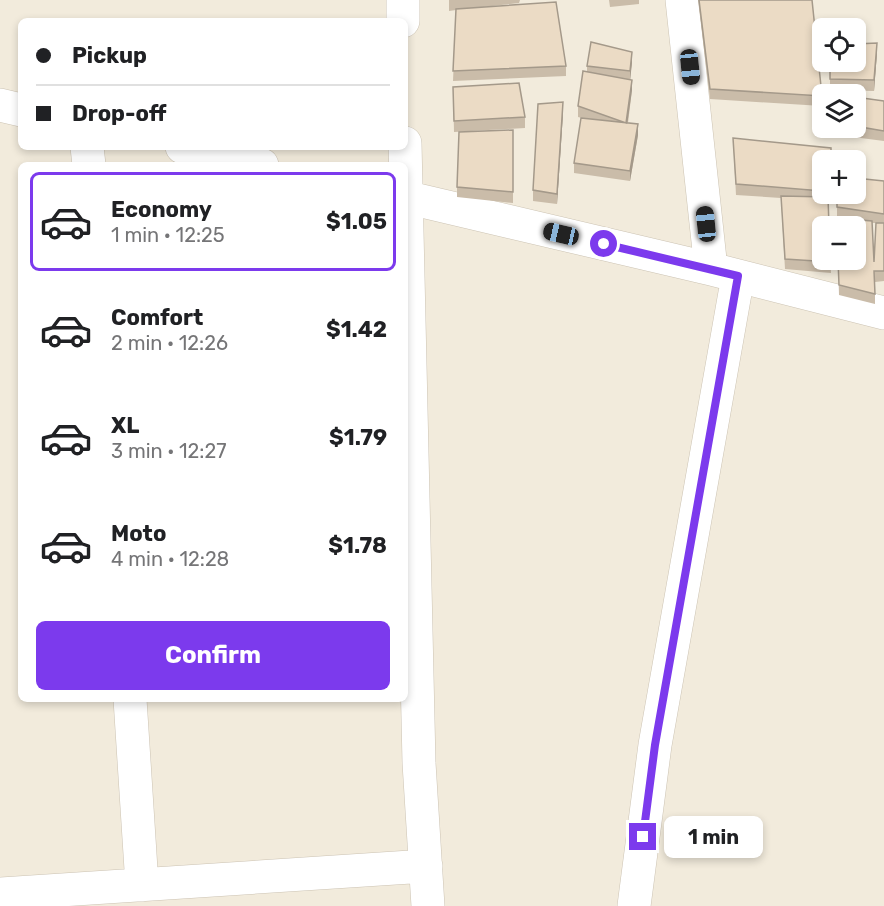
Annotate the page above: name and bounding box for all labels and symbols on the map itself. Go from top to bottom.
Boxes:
car [679,48,701,86]
car [695,205,717,243]
car [541,221,581,247]
route start [590,230,617,257]
callout: 1 min [664,816,763,858]
route end [629,823,656,850]

